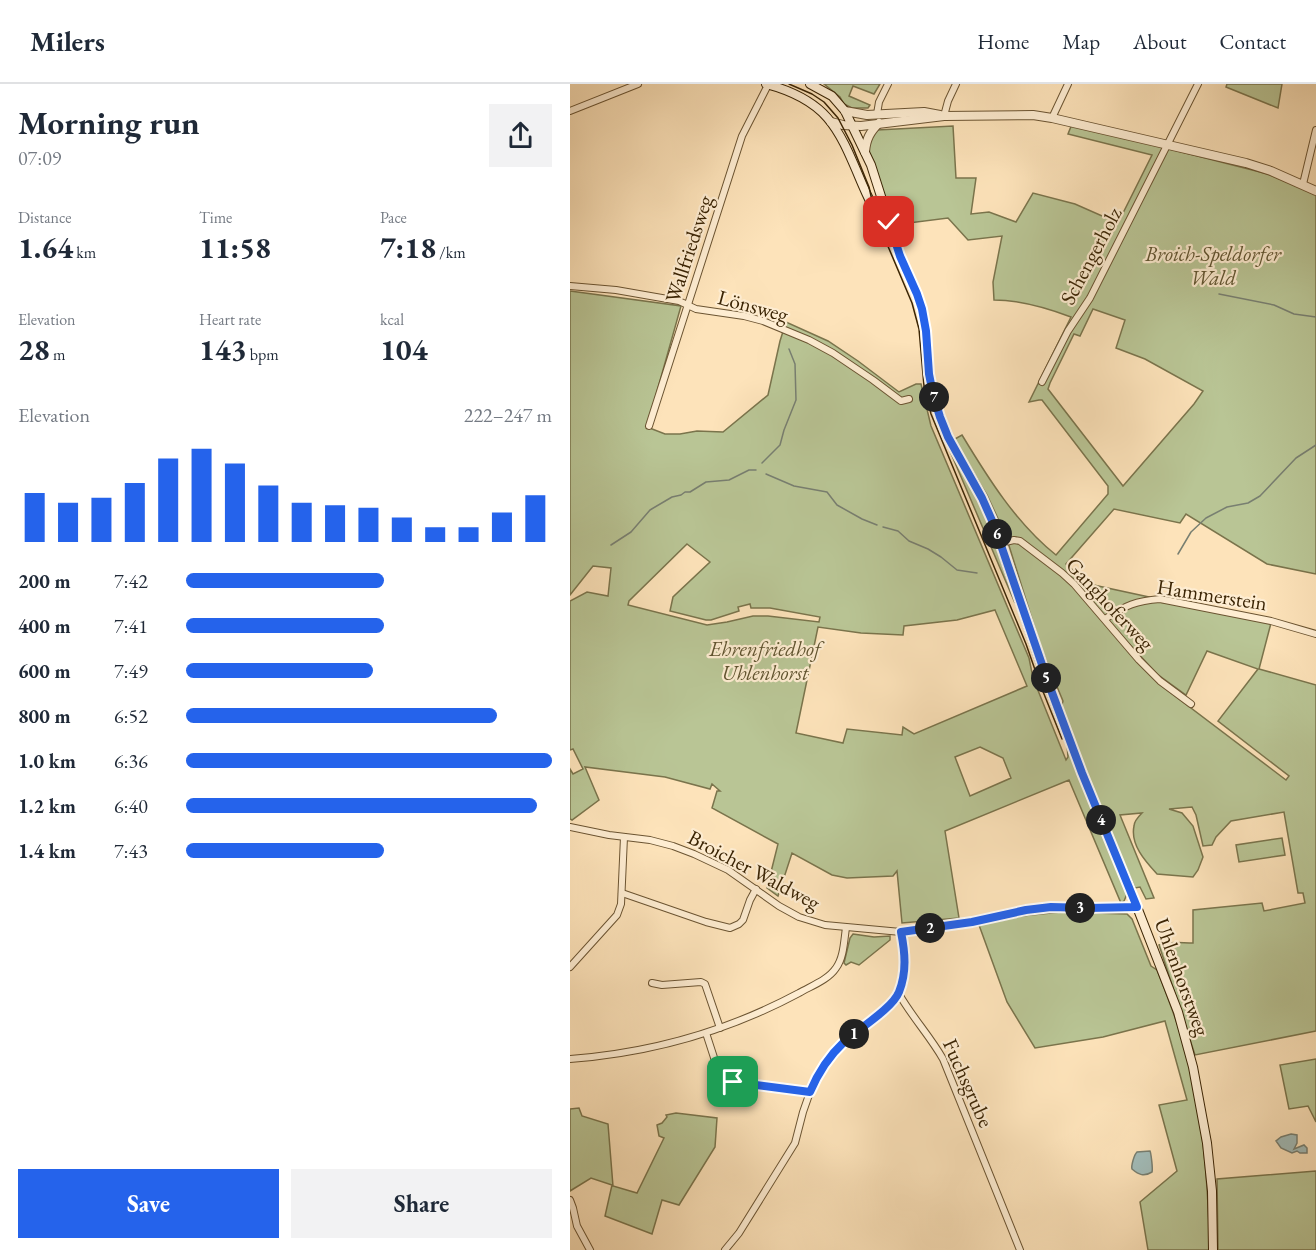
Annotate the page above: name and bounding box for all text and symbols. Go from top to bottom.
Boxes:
text: Milers [30,23,105,59]
text: Home [977,28,1029,55]
text: Map [1062,28,1100,55]
text: About [1133,28,1186,55]
text: Contact [1219,28,1286,55]
text: Morning run [18,101,200,144]
button: share [489,104,552,167]
text: 07:09 [18,145,61,171]
street label: Wallfriedsweg [659,191,719,306]
pin [863,196,914,247]
street label: Schengerholz [1054,202,1128,309]
icon: check [872,205,905,238]
text: Distance [18,207,71,228]
text: Time [199,207,232,228]
text: Pace [380,207,407,228]
text: 1.64 [18,228,73,267]
text: 11:58 [199,228,271,267]
text: 7:18 [380,228,436,267]
park label: Broich-Speldorfer Wald [1144,240,1282,291]
text: km [73,242,96,263]
text: /km [436,242,466,263]
street label: Lönsweg [715,283,792,328]
text: Elevation [18,309,76,330]
text: Heart rate [199,309,261,330]
text: kcal [380,309,404,330]
text: 28 [18,330,50,369]
text: 143 [199,330,247,369]
text: 104 [380,330,428,369]
text: m [50,344,65,365]
text: bpm [247,344,279,365]
pin: 7 [919,382,949,412]
text: 7 [930,386,938,407]
text: Elevation [18,402,90,428]
text: 222–247 m [464,402,552,428]
pin: 6 [982,519,1012,549]
text: 6 [993,523,1001,544]
street label: Ganghoferweg [1060,551,1161,657]
text: 200 m [18,568,71,594]
text: 7:42 [114,568,148,594]
street label: Hammerstein [1155,572,1269,617]
text: 400 m [18,613,71,639]
text: 7:41 [114,613,148,639]
park label: Ehrenfriedhof Uhlenhorst [708,635,825,686]
text: 600 m [18,658,71,684]
text: 7:49 [114,658,148,684]
pin: 5 [1031,663,1061,693]
text: 5 [1042,667,1050,688]
text: 800 m [18,703,71,729]
text: 6:52 [114,703,148,729]
text: 1.0 km [18,748,76,774]
text: 6:36 [114,748,148,774]
text: 1.2 km [18,793,76,819]
text: 6:40 [114,793,148,819]
pin: 4 [1086,805,1116,835]
text: 4 [1097,809,1105,830]
street label: Broicher Waldweg [683,823,826,916]
text: 1.4 km [18,838,76,864]
text: 7:43 [114,838,148,864]
pin: 3 [1065,893,1095,923]
text: 3 [1076,897,1084,918]
pin: 2 [915,913,945,943]
street label: Uhlenhorstweg [1149,914,1217,1040]
text: 2 [926,917,934,938]
pin: 1 [839,1019,869,1049]
text: 1 [850,1023,858,1044]
street label: Fuchsgrube [937,1034,1000,1131]
pin [707,1056,758,1107]
icon: arrive [716,1065,749,1098]
button: Save [18,1169,279,1238]
button: Share [291,1169,552,1238]

